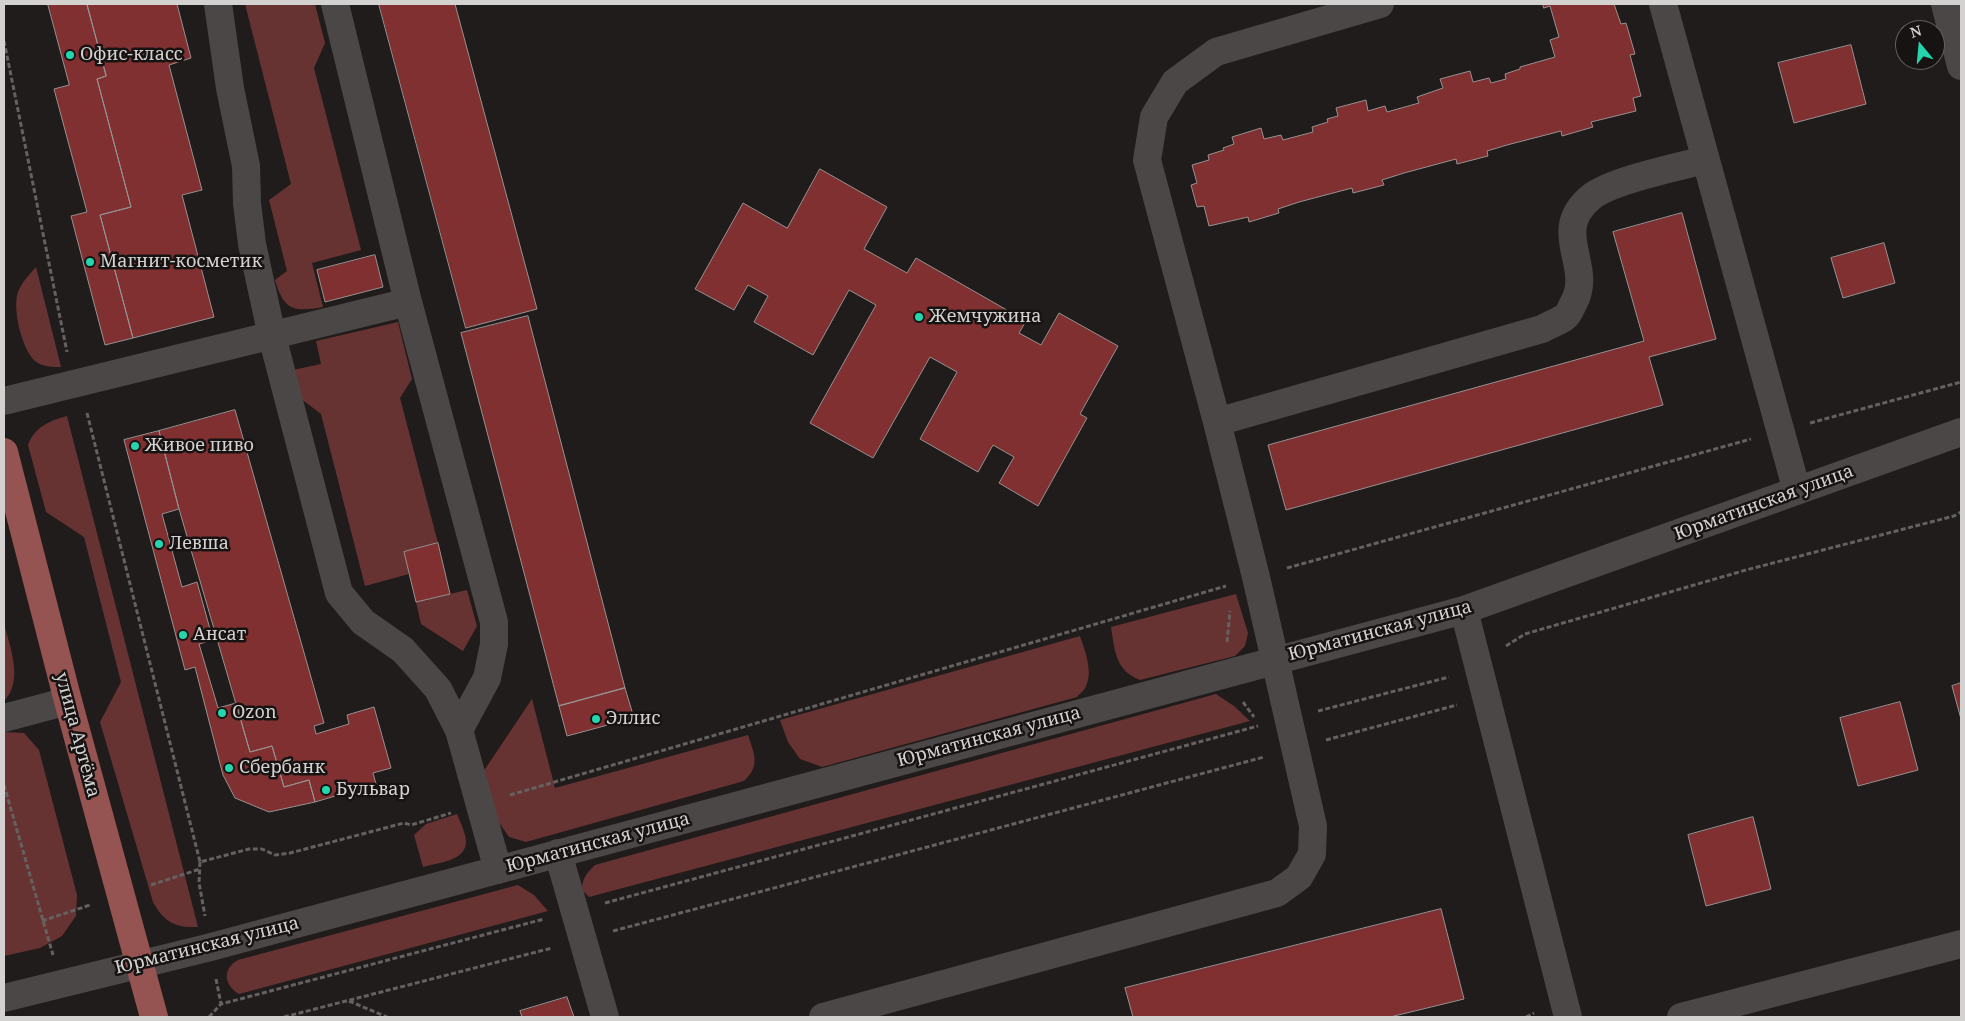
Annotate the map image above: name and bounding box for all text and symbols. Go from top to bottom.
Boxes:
north arrow [1895,20,1945,70]
text: N [1908,20,1924,42]
place label: Офис-класс [80,44,183,66]
marker: Офис-класс [64,49,76,61]
place label: Магнит-косметик [100,251,262,273]
marker: Магнит-косметик [84,256,96,268]
place label: Жемчужина [929,306,1042,328]
marker: Жемчужина [913,311,925,323]
place label: Живое пиво [145,435,254,457]
marker: Живое пиво [129,440,141,452]
street label: Юрматинская улица [1672,461,1856,545]
place label: Левша [169,533,229,555]
marker: Левша [153,538,165,550]
street label: Юрматинская улица [1286,596,1474,666]
place label: Ансат [193,624,246,646]
marker: Ансат [177,629,189,641]
street label: улица Артёма [50,670,104,800]
place label: Ozon [232,702,277,724]
street label: Юрматинская улица [895,702,1083,772]
marker: Ozon [216,707,228,719]
place label: Эллис [606,708,660,730]
marker: Эллис [590,713,602,725]
place label: Сбербанк [239,757,325,779]
marker: Сбербанк [223,762,235,774]
place label: Бульвар [336,779,410,801]
marker: Бульвар [320,784,332,796]
street label: Юрматинская улица [504,808,692,878]
street label: Юрматинская улица [113,913,301,979]

